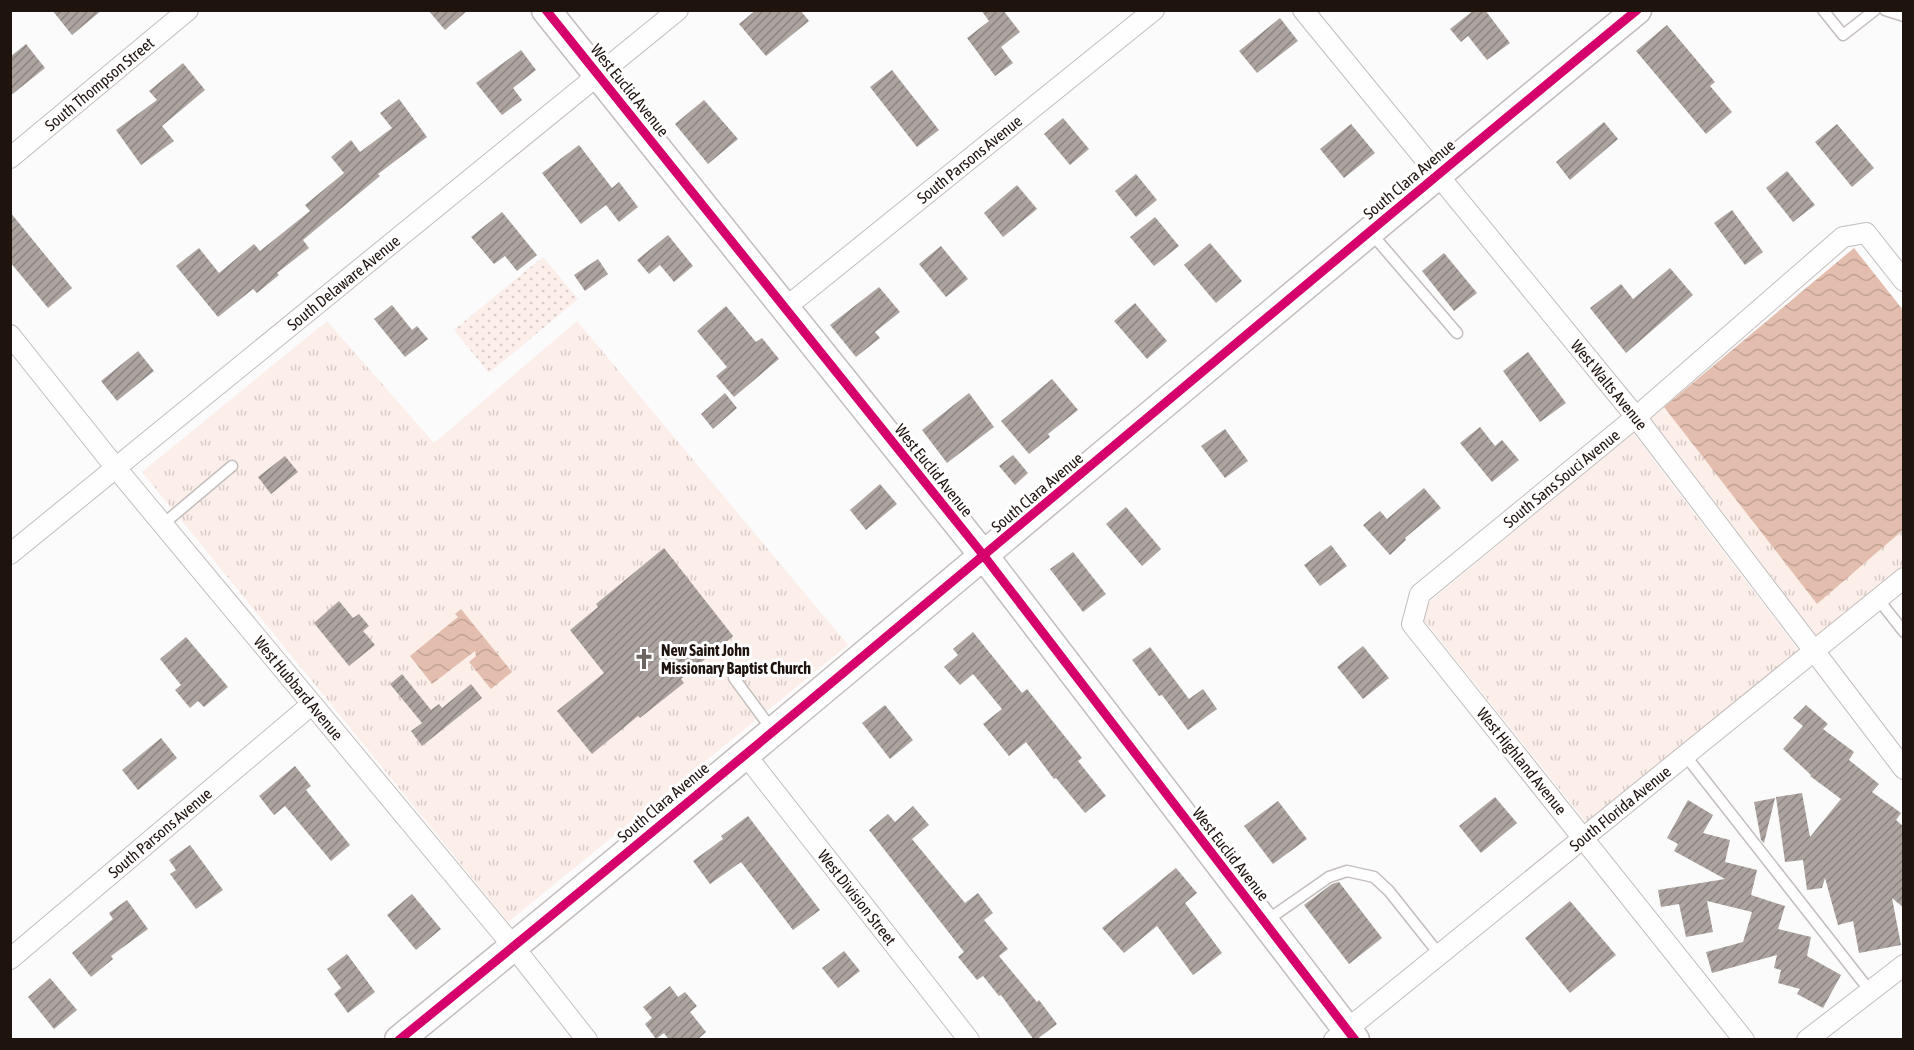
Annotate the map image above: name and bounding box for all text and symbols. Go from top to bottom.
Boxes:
street label: South Thompson Street [41,33,158,134]
street label: West Euclid Avenue [587,40,673,140]
street label: South Parsons Avenue [913,111,1025,207]
street label: South Clara Avenue [1360,136,1458,222]
street label: South Delaware Avenue [284,231,403,334]
street label: West Walts Avenue [1568,336,1651,433]
street label: West Euclid Avenue [891,420,977,520]
street label: South Sans Souci Avenue [1500,425,1623,531]
street label: South Clara Avenue [988,449,1086,535]
street label: West Hubbard Avenue [250,632,347,743]
place label: New Saint John Missionary Baptist Church [661,641,811,677]
church icon: New Saint John Missionary Baptist Church [632,647,656,671]
street label: West Highland Avenue [1473,704,1571,819]
street label: South Clara Avenue [614,759,712,845]
street label: South Florida Avenue [1566,762,1674,855]
street label: South Parsons Avenue [105,784,215,881]
street label: West Euclid Avenue [1189,804,1273,904]
street label: West Division Street [814,846,900,949]

